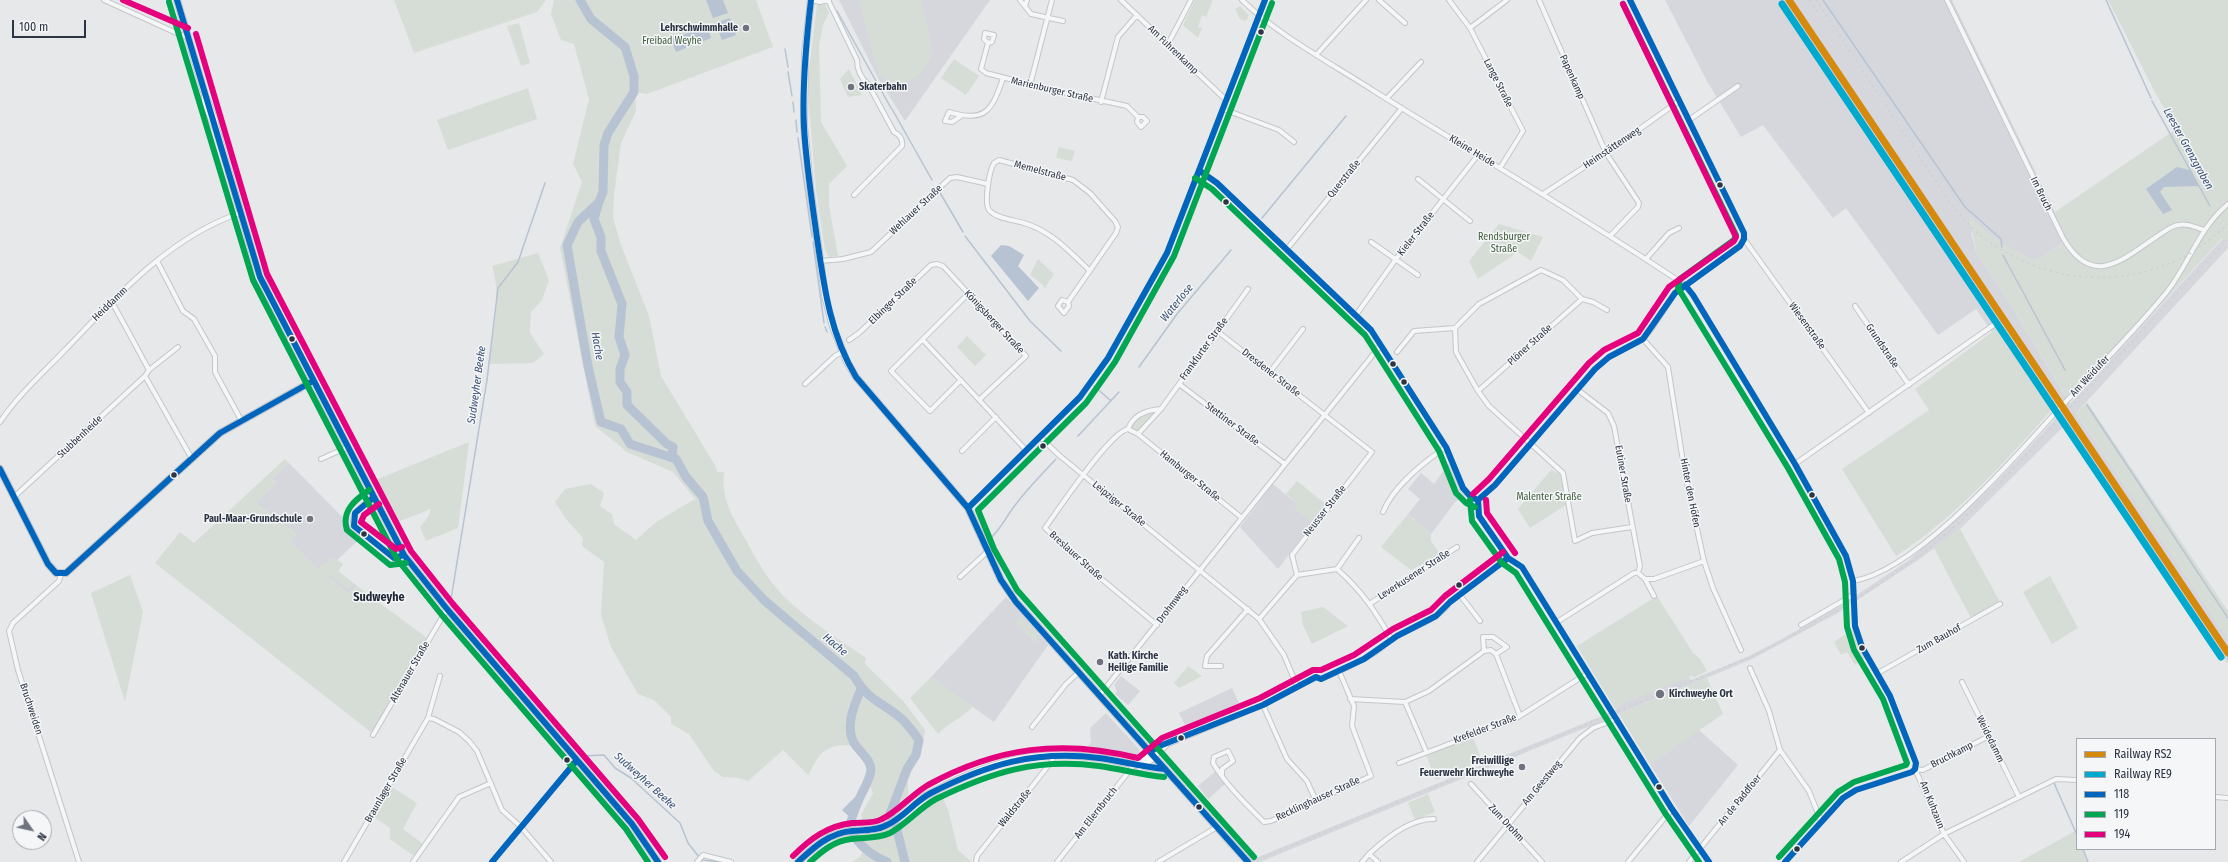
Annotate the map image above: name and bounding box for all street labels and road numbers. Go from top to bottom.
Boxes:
street label: Am Fuhrenkamp [1145,23,1201,77]
street label: Papenkamp [1557,53,1587,101]
street label: Lange Straße [1481,57,1515,109]
street label: Marienburger Straße [1010,75,1094,105]
street label: Heimstättenweg [1581,124,1643,172]
street label: Kleine Heide [1447,133,1497,169]
street label: Querstraße [1325,157,1363,201]
street label: Memelstraße [1013,158,1067,184]
street label: Im Bruch [2028,175,2054,213]
street label: Wehlauer Straße [887,183,945,237]
street label: Kieler Straße [1395,210,1437,258]
street label: Elbinger Straße [866,275,920,327]
street label: Heiddamm [90,284,130,324]
street label: Königsberger Straße [961,288,1027,356]
street label: Wiesenstraße [1786,300,1828,352]
street label: Frankfurter Straße [1177,315,1231,383]
street label: Plöner Straße [1505,322,1555,368]
street label: Grundstraße [1863,322,1901,370]
street label: Dresdener Straße [1239,346,1303,400]
street label: Am Weidufer [2068,353,2112,399]
street label: Stettiner Straße [1203,400,1261,448]
street label: Stubbenheide [55,413,105,461]
street label: Eutiner Straße [1612,444,1634,504]
street label: Hamburger Straße [1157,448,1223,504]
street label: Hinter den Höfen [1677,457,1703,529]
street label: Leipziger Straße [1090,479,1148,529]
street label: Neusser Straße [1301,483,1349,539]
street label: Breslauer Straße [1047,529,1105,583]
street label: Leverkusener Straße [1376,547,1452,603]
street label: Drohmweg [1154,584,1190,626]
street label: Zum Bauhof [1915,622,1963,656]
street label: Altenauer Straße [388,639,432,705]
street label: Bruchweiden [17,682,45,736]
street label: Krefelder Straße [1452,711,1518,747]
street label: Weidedamm [1973,714,2007,764]
street label: Bruchkamp [1929,739,1975,771]
street label: Braunlager Straße [362,755,410,825]
street label: Am Geestweg [1520,758,1564,808]
street label: An de Paddfoer [1716,772,1764,828]
street label: Recklinghauser Straße [1274,774,1362,824]
street label: Am Kuhzaun [1917,779,1947,831]
street label: Am Ellernbruch [1072,785,1120,841]
street label: Waldstraße [996,786,1034,830]
street label: Zum Drohm [1486,802,1526,844]

